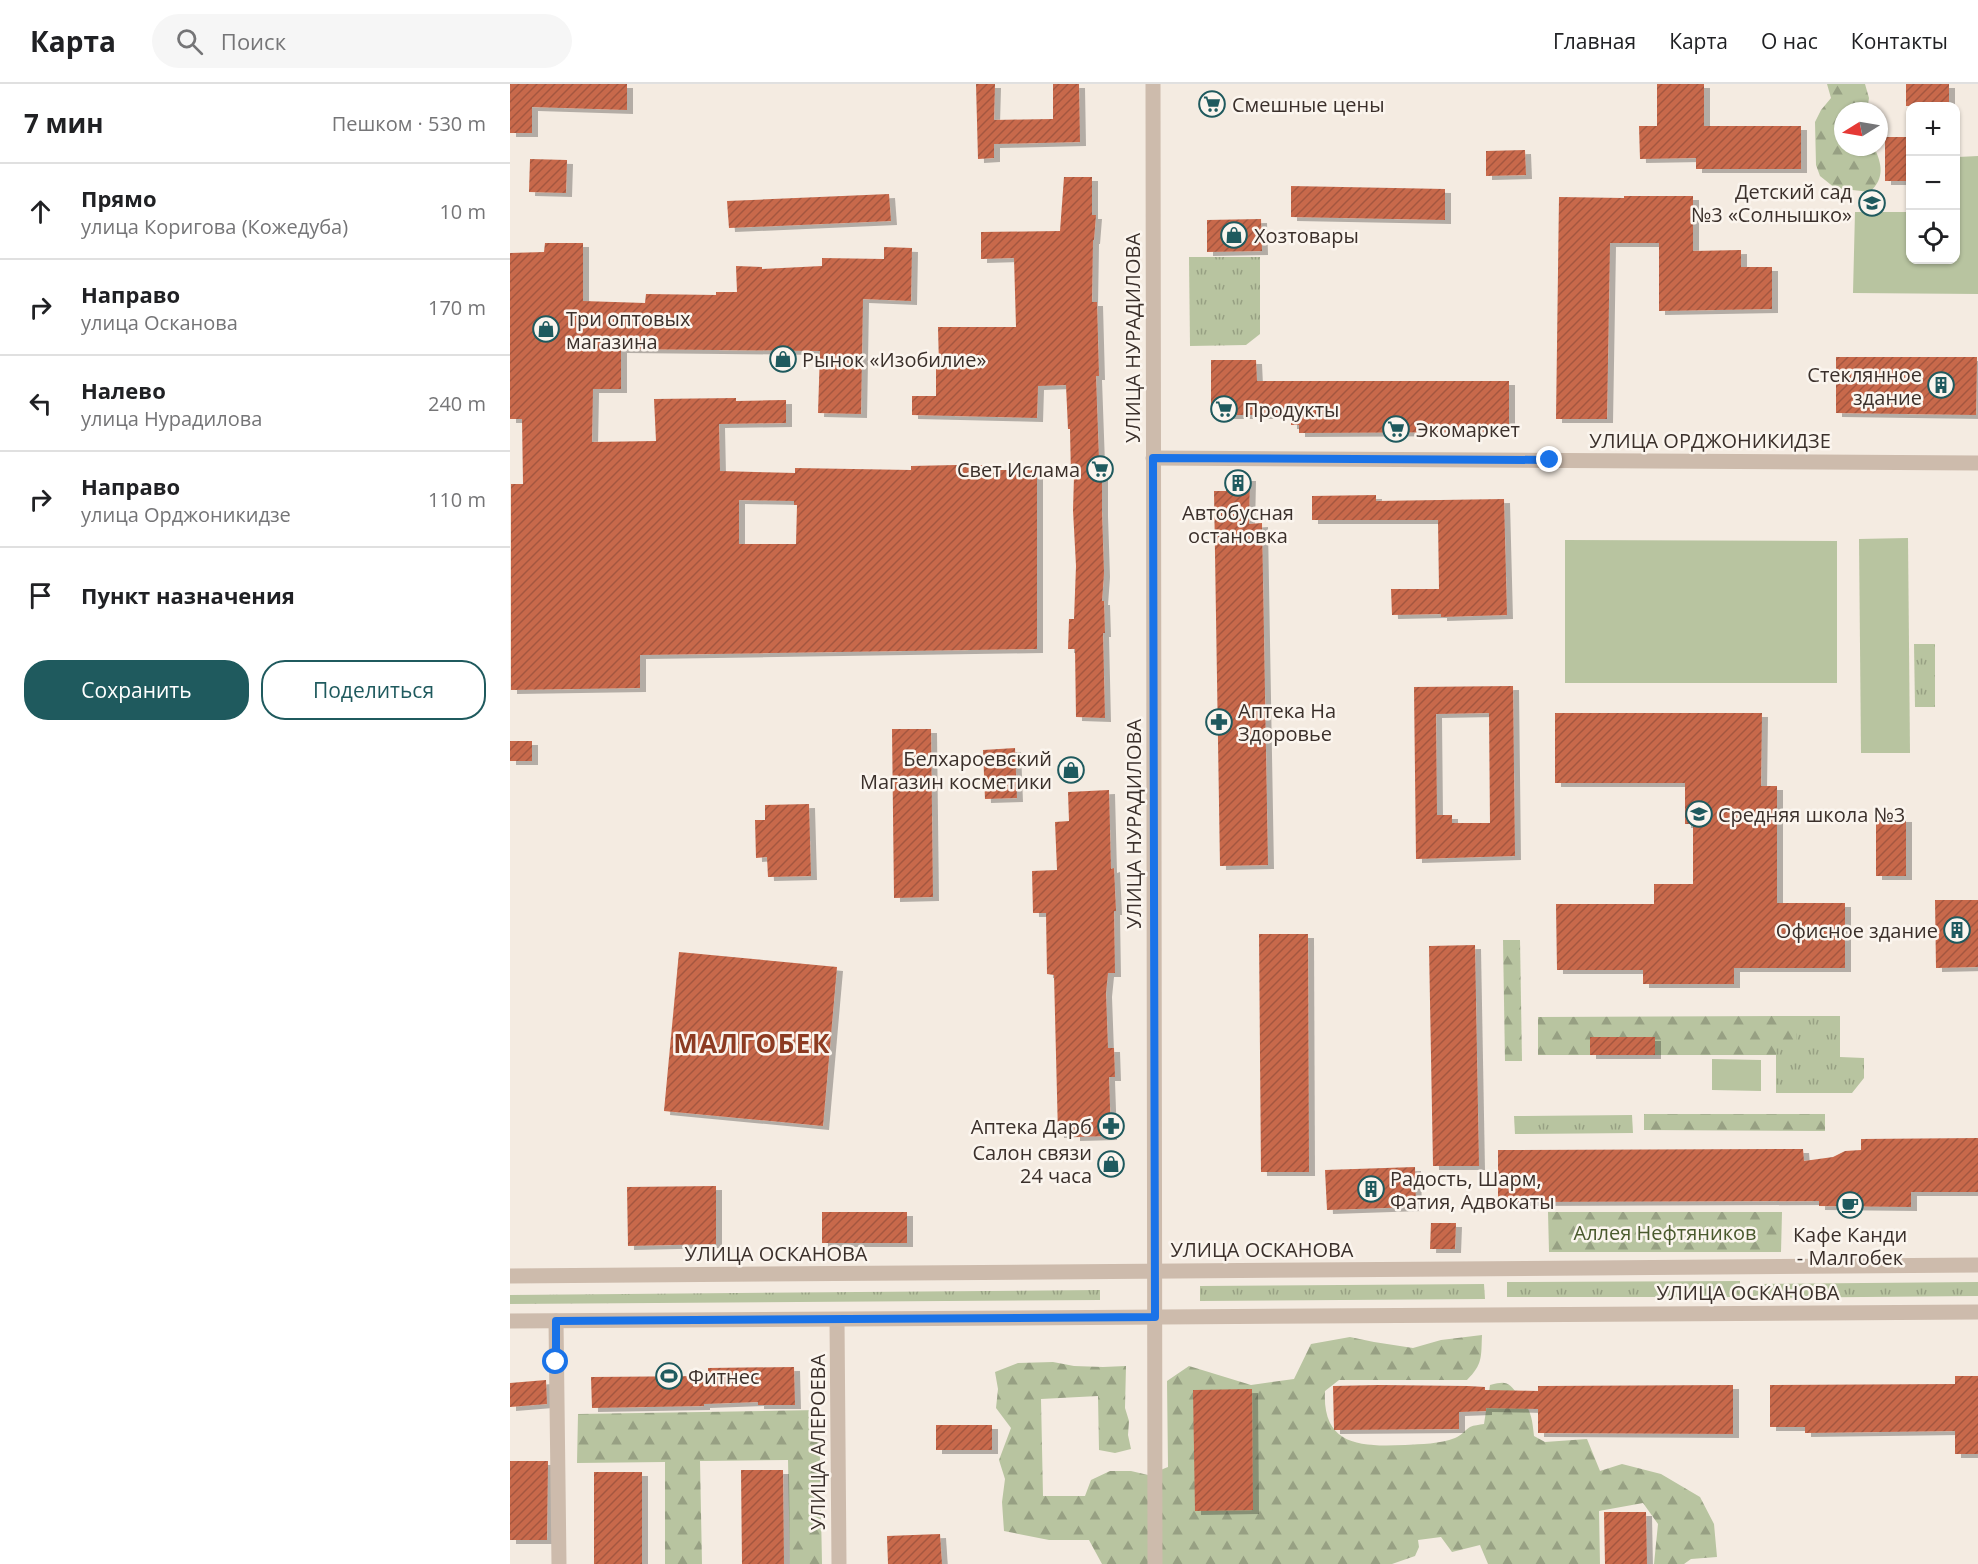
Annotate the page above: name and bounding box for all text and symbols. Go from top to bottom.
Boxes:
search box [152,14,572,68]
text: Карта [30,22,116,60]
icon: search [173,25,206,58]
text: Поиск [221,26,286,56]
text: Главная [1553,27,1636,55]
text: Карта [1669,27,1728,55]
text: О нас [1761,27,1818,55]
text: Контакты [1851,27,1948,55]
supermarket icon: Смешные цены [1197,89,1227,119]
place label: Смешные цены [1232,91,1385,118]
north arrow [1834,102,1888,156]
map controls [1906,102,1960,264]
button: + [1906,102,1960,156]
text: 7 мин [24,105,104,141]
text: Пешком · 530 m [332,110,486,137]
button: − [1906,156,1960,210]
place label: Детский сад №3 «Солнышко» [1691,178,1852,228]
text: Прямо [81,183,157,213]
school or university icon: Детский сад №3 «Солнышко» [1857,188,1887,218]
icon: ahead [24,195,57,228]
text: 10 m [439,198,486,225]
button: locate [1906,210,1960,264]
text: улица Коригова (Кожедуба) [81,213,348,240]
shop icon: Хозтовары [1219,220,1249,250]
place label: Хозтовары [1254,222,1359,249]
street label: УЛИЦА НУРАДИЛОВА [1119,233,1146,443]
text: Направо [81,279,180,309]
icon: right [24,291,57,324]
text: 170 m [428,294,486,321]
place label: Три оптовых магазина [566,305,691,355]
text: улица Осканова [81,309,238,336]
shop icon: Три оптовых магазина [531,314,561,344]
shop icon: Рынок «Изобилие» [768,344,798,374]
place label: Рынок «Изобилие» [802,346,986,373]
place label: Стеклянное здание [1807,361,1922,411]
building icon: Стеклянное здание [1926,370,1956,400]
text: Налево [81,375,166,405]
icon: left [24,387,57,420]
text: 240 m [428,390,486,417]
supermarket icon: Продукты [1209,394,1239,424]
place label: Продукты [1244,396,1339,423]
text: улица Нурадилова [81,405,262,432]
supermarket icon: Экомаркет [1381,414,1411,444]
place label: Экомаркет [1416,416,1520,443]
street label: УЛИЦА ОРДЖОНИКИДЗЕ [1589,427,1831,454]
route end [1536,446,1562,472]
supermarket icon: Свет Ислама [1085,454,1115,484]
place label: Свет Ислама [957,456,1080,483]
building icon: Автобусная остановка [1223,468,1253,498]
text: Направо [81,471,180,501]
icon: right [24,483,57,516]
text: 110 m [428,486,486,513]
place label: Автобусная остановка [1182,499,1294,549]
text: улица Орджоникидзе [81,501,291,528]
icon: arrive [24,579,57,612]
text: Пункт назначения [81,580,295,610]
button: Сохранить [24,660,249,720]
button: Поделиться [261,660,486,720]
place label: Аптека На Здоровье [1238,697,1336,747]
pharmacy icon: Аптека На Здоровье [1204,707,1234,737]
street label: УЛИЦА НУРАДИЛОВА [1120,719,1147,929]
place label: Белхароевский Магазин косметики [860,745,1052,795]
shop icon: Белхароевский Магазин косметики [1056,755,1086,785]
school or university icon: Средняя школа №3 [1684,799,1714,829]
place label: Средняя школа №3 [1718,801,1905,828]
building icon: Офисное здание [1942,915,1972,945]
place label: Офисное здание [1776,917,1938,944]
district label: МАЛГОБЕК [673,1025,831,1061]
pharmacy icon: Аптека Дарб [1096,1111,1126,1141]
place label: Аптека Дарб [971,1113,1092,1140]
place label: Салон связи 24 часа [972,1139,1092,1189]
shop icon: Салон связи 24 часа [1096,1149,1126,1179]
place label: Радость, Шарм, Фатия, Адвокаты [1390,1165,1555,1215]
building icon: Радость, Шарм, Фатия, Адвокаты [1356,1174,1386,1204]
cafe icon: Кафе Канди - Малгобек [1835,1190,1865,1220]
park label: Аллея Нефтяников [1573,1219,1757,1246]
place label: Кафе Канди - Малгобек [1793,1221,1907,1271]
street label: УЛИЦА ОСКАНОВА [1170,1236,1354,1263]
street label: УЛИЦА ОСКАНОВА [684,1240,868,1267]
street label: УЛИЦА ОСКАНОВА [1656,1279,1840,1306]
route start [542,1348,568,1374]
street label: УЛИЦА АЛЕРОЕВА [804,1354,831,1530]
sports icon: Фитнес [654,1361,684,1391]
place label: Фитнес [688,1363,760,1390]

